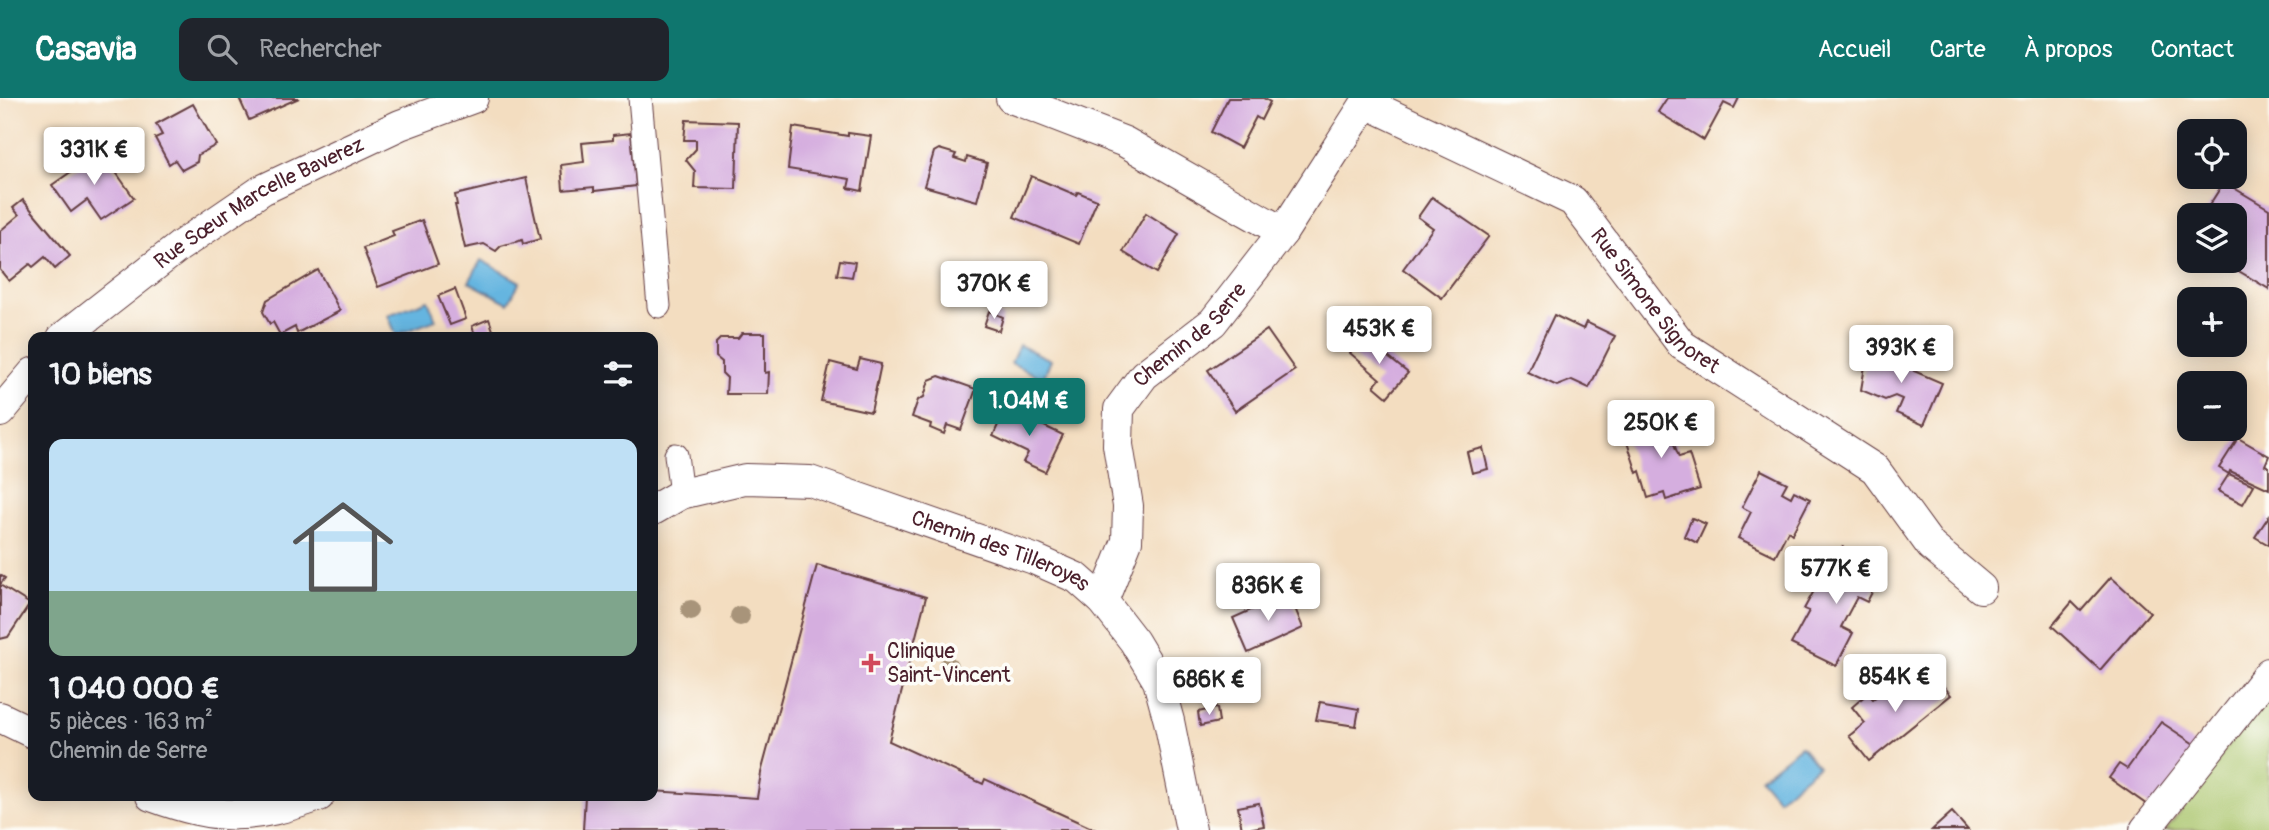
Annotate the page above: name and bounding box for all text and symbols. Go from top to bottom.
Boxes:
search box [179,18,669,81]
text: Casavia [35,29,137,70]
icon: search [203,30,241,68]
text: Rechercher [259,33,382,65]
text: Accueil [1818,35,1892,64]
text: Carte [1930,35,1986,64]
text: À propos [2024,35,2113,64]
text: Contact [2151,35,2234,64]
map controls [2177,119,2247,441]
button: locate [2177,119,2247,189]
pin: 331K € [37,127,151,187]
street label: Rue Sœur Marcelle Baverez [148,130,368,275]
text: 331K € [60,135,128,164]
button: layers [2177,203,2247,273]
street label: Rue Simone Signoret [1585,222,1725,379]
pin: 370K € [937,262,1051,321]
text: 370K € [957,269,1031,298]
street label: Chemin de Serre [1127,276,1253,392]
button: + [2177,287,2247,357]
pin: 453K € [1322,306,1436,366]
text: 453K € [1343,314,1415,343]
pin: 393K € [1844,326,1958,385]
text: 393K € [1865,333,1937,362]
icon: filters [599,355,637,393]
text: 10 biens [49,356,152,393]
button: − [2177,371,2247,441]
pin: 1.04M € [964,378,1094,438]
text: 1.04M € [989,386,1069,415]
pin: 250K € [1604,400,1718,460]
text: 250K € [1623,408,1699,437]
icon: home [280,484,406,610]
street label: Chemin des Tilleroyes [908,504,1096,597]
pin: 577K € [1779,546,1893,606]
text: 577K € [1801,554,1871,583]
pin: 836K € [1211,564,1325,623]
text: 836K € [1232,571,1304,600]
place label: Clinique Saint-Vincent [887,638,1011,689]
marker: Clinique Saint-Vincent [861,653,881,673]
pin: 854K € [1838,654,1952,714]
pin: 686K € [1152,658,1266,717]
text: 854K € [1859,662,1931,691]
text: 686K € [1173,665,1245,694]
text: 1 040 000 € [49,670,220,707]
text: 5 pièces · 163 m² [49,707,213,736]
text: Chemin de Serre [49,736,207,765]

